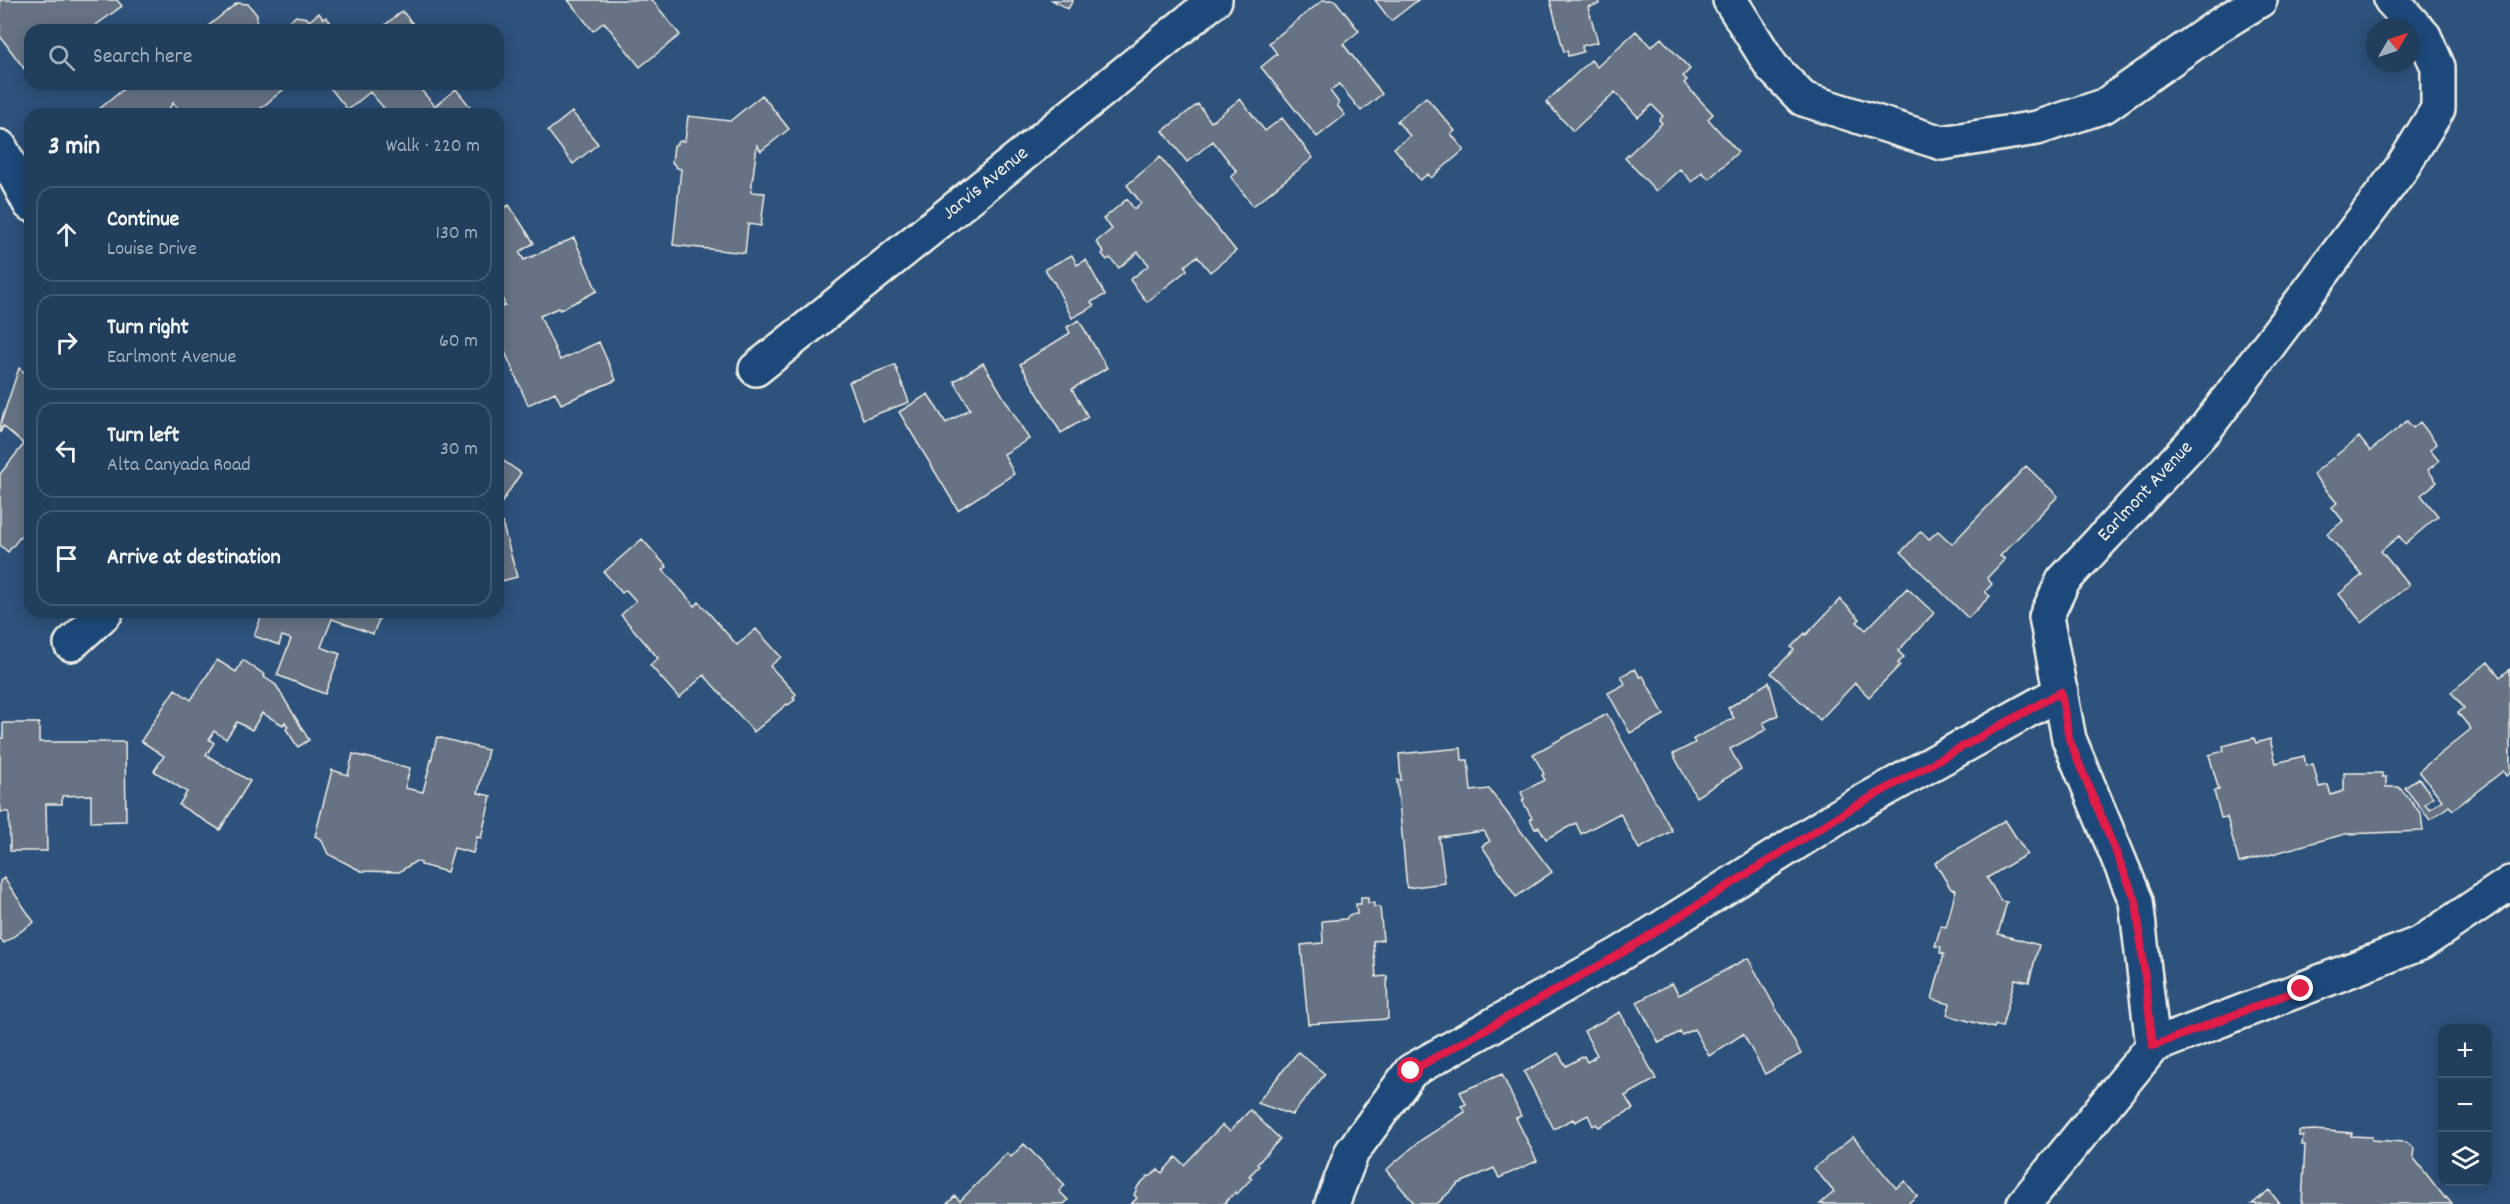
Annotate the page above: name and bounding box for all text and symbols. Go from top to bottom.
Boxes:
north arrow [2366,18,2420,72]
search box [24,24,504,90]
icon: search [45,41,78,74]
text: Search here [93,42,192,73]
text: 3 min [48,129,100,166]
text: Walk · 220 m [386,133,480,161]
street label: Jarvis Avenue [937,140,1035,228]
text: Continue [107,205,179,236]
icon: ahead [50,218,83,251]
text: 130 m [436,220,478,248]
text: Louise Drive [107,236,197,264]
text: Turn right [107,313,189,344]
icon: right [50,326,83,359]
text: 60 m [439,328,478,356]
text: Earlmont Avenue [107,344,236,372]
text: Turn left [107,421,179,452]
icon: left [50,434,83,467]
street label: Earlmont Avenue [2092,435,2200,549]
text: 30 m [440,436,478,464]
text: Alta Canyada Road [107,452,251,480]
icon: arrive [50,542,83,575]
text: Arrive at destination [107,543,281,574]
route end [2287,975,2313,1001]
map controls [2438,1024,2492,1186]
button: + [2438,1024,2492,1078]
route start [1397,1057,1423,1083]
button: − [2438,1078,2492,1132]
button: layers [2438,1132,2492,1186]

